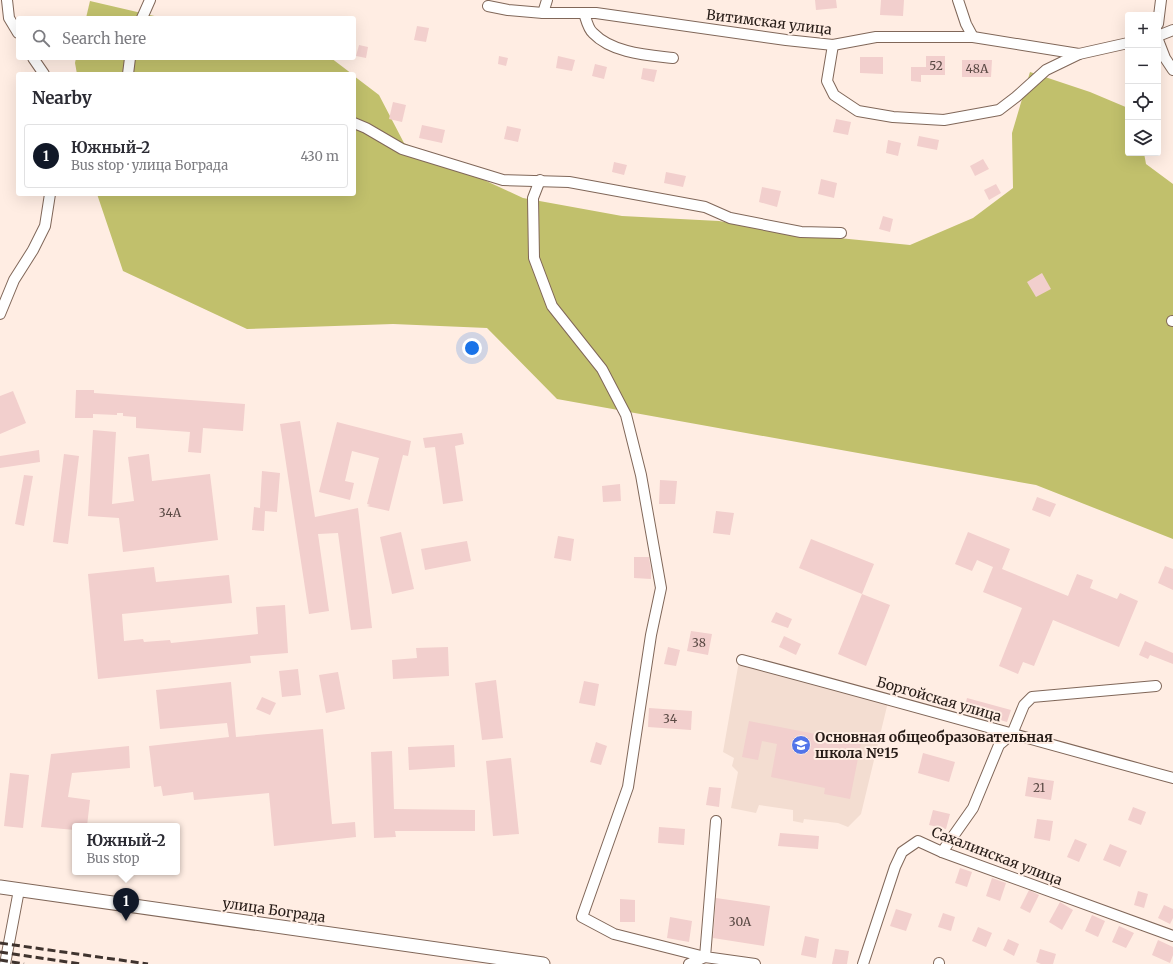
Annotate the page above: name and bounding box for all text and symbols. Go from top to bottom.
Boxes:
street label: Витимская улица [705,5,833,39]
map controls [1125,12,1161,156]
button: + [1125,12,1161,48]
search box [16,16,356,60]
icon: search [30,27,52,49]
text: Search here [62,29,146,48]
button: − [1125,48,1161,84]
house number: 52 [929,58,943,73]
house number: 48А [966,61,989,76]
button: locate [1125,84,1161,120]
text: Nearby [32,87,92,109]
button: layers [1125,120,1161,156]
text: Южный-2 [71,138,150,157]
text: 1 [43,148,49,165]
text: 430 m [300,148,339,165]
text: Bus stop · улица Бограда [71,157,228,174]
your location [462,338,482,358]
house number: 34А [159,505,182,520]
house number: 38 [692,635,706,650]
street label: Боргойская улица [874,673,1004,726]
house number: 34 [663,711,678,726]
place label: Основная общеобразовательная школа №15 [815,728,1053,762]
school or university icon: Основная общеобразовательная школа №15 [790,734,812,756]
house number: 21 [1033,780,1046,795]
popup [72,823,180,875]
street label: Сахалинская улица [929,823,1065,889]
text: Южный-2 [86,831,166,850]
text: Bus stop [86,850,139,867]
pin: 1 [113,888,139,921]
street label: улица Бограда [221,894,327,926]
house number: 30А [729,914,752,929]

